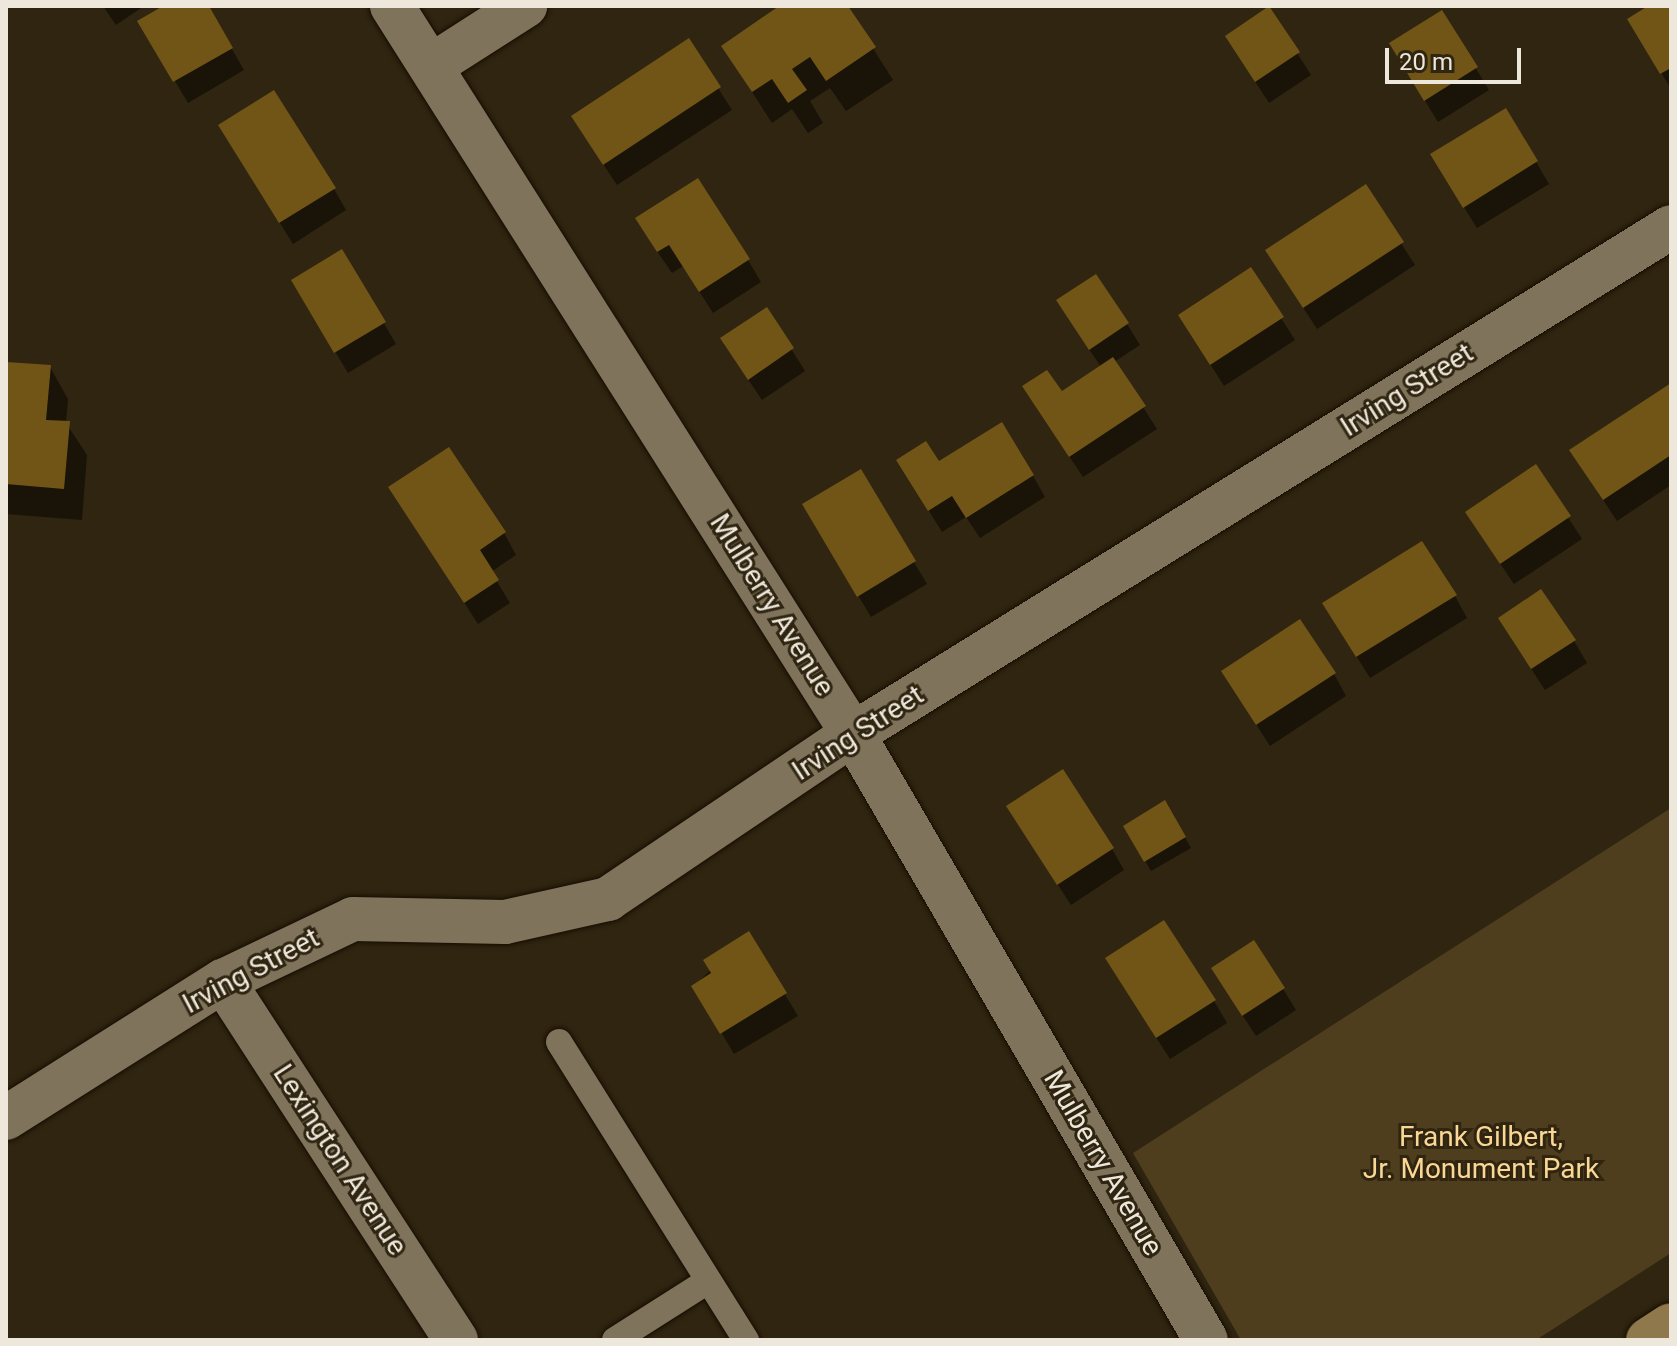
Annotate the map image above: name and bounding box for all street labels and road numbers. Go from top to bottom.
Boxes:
street label: Irving Street [1335,336,1479,444]
street label: Mulberry Avenue [703,508,841,702]
street label: Irving Street [786,678,930,788]
street label: Irving Street [177,921,325,1021]
street label: Lexington Avenue [266,1058,414,1262]
street label: Mulberry Avenue [1036,1064,1170,1262]

